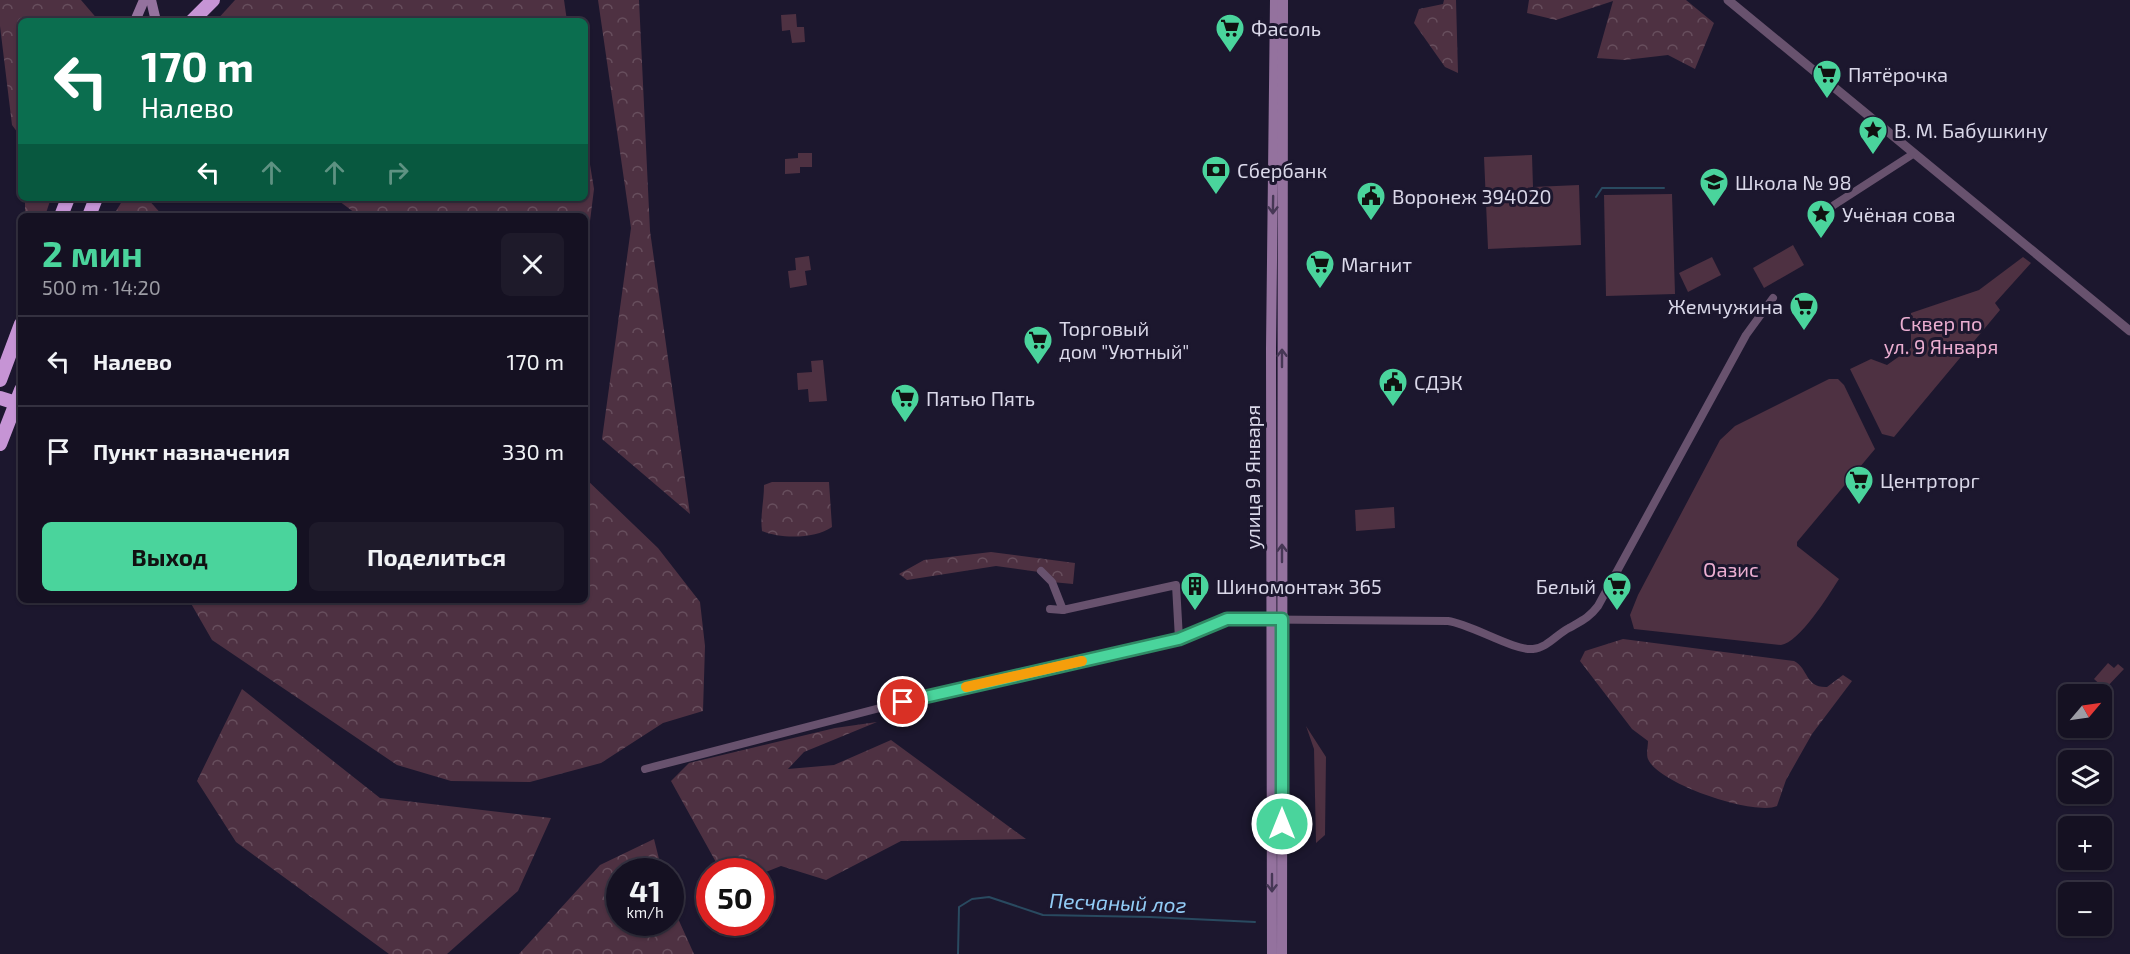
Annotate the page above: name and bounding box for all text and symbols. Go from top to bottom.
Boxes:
supermarket icon: Фасоль [1214,12,1246,54]
place label: Фасоль [1251,16,1321,40]
text: 170 m [141,40,254,90]
icon: left [42,42,120,120]
supermarket icon: Пятёрочка [1811,58,1843,100]
place label: Пятёрочка [1848,62,1948,86]
text: Налево [141,91,234,123]
place icon: В. М. Бабушкину [1857,114,1889,156]
place label: В. М. Бабушкину [1894,118,2048,143]
bank icon: Сбербанк [1200,154,1232,196]
icon: left [192,156,225,189]
icon: ahead [255,156,288,189]
icon: ahead [318,156,351,189]
icon: right [381,156,414,189]
place label: Сбербанк [1237,158,1328,182]
school or university icon: Школа № 98 [1698,166,1730,208]
place label: Школа № 98 [1735,170,1852,194]
public building icon: Воронеж 394020 [1355,180,1387,222]
place label: Воронеж 394020 [1392,184,1552,208]
one-way arrow [1267,195,1278,215]
place icon: Учёная сова [1805,198,1837,240]
place label: Учёная сова [1842,202,1956,226]
text: 2 мин [42,231,143,274]
button: close [501,233,564,296]
supermarket icon: Магнит [1304,248,1336,290]
place label: Магнит [1341,252,1412,276]
text: 500 m · 14:20 [42,275,161,299]
supermarket icon: Жемчужина [1788,290,1820,332]
place label: Жемчужина [1668,294,1783,319]
park label: Сквер по ул. 9 Января [1884,311,1998,359]
place label: Торговый дом "Уютный" [1059,316,1189,363]
supermarket icon: Торговый дом "Уютный" [1022,324,1054,366]
icon: left [42,345,75,378]
text: Налево [93,348,172,374]
text: 170 m [507,348,564,374]
one-way arrow [1276,349,1288,369]
public building icon: СДЭК [1377,366,1409,408]
place label: СДЭК [1414,370,1463,394]
supermarket icon: Пятью Пять [889,382,921,424]
place label: Пятью Пять [926,386,1035,410]
street label: улица 9 Января [1240,405,1265,549]
icon: arrive [42,435,75,468]
text: Пункт назначения [93,438,290,464]
text: 330 m [502,438,564,464]
supermarket icon: Центрторг [1843,464,1875,506]
place label: Центрторг [1880,468,1980,492]
button: Выход [42,522,297,591]
button: Поделиться [309,522,564,591]
one-way arrow [1276,544,1288,564]
park label: Оазис [1703,557,1759,581]
building icon: Шиномонтаж 365 [1179,570,1211,612]
supermarket icon: Белый [1601,570,1633,612]
place label: Шиномонтаж 365 [1216,574,1382,598]
place label: Белый [1536,574,1596,598]
pin [877,676,928,727]
north arrow [2058,684,2112,738]
map controls [2058,684,2112,936]
icon: arrive [886,685,919,718]
button: layers [2058,750,2112,804]
position arrow [1250,792,1314,856]
button: + [2058,816,2112,870]
speed limit sign: 50 [696,858,774,936]
text: 41 [629,872,661,908]
one-way arrow [1266,873,1278,893]
button: − [2058,882,2112,936]
water label: Песчаный лог [1049,887,1187,917]
text: km/h [626,903,664,921]

